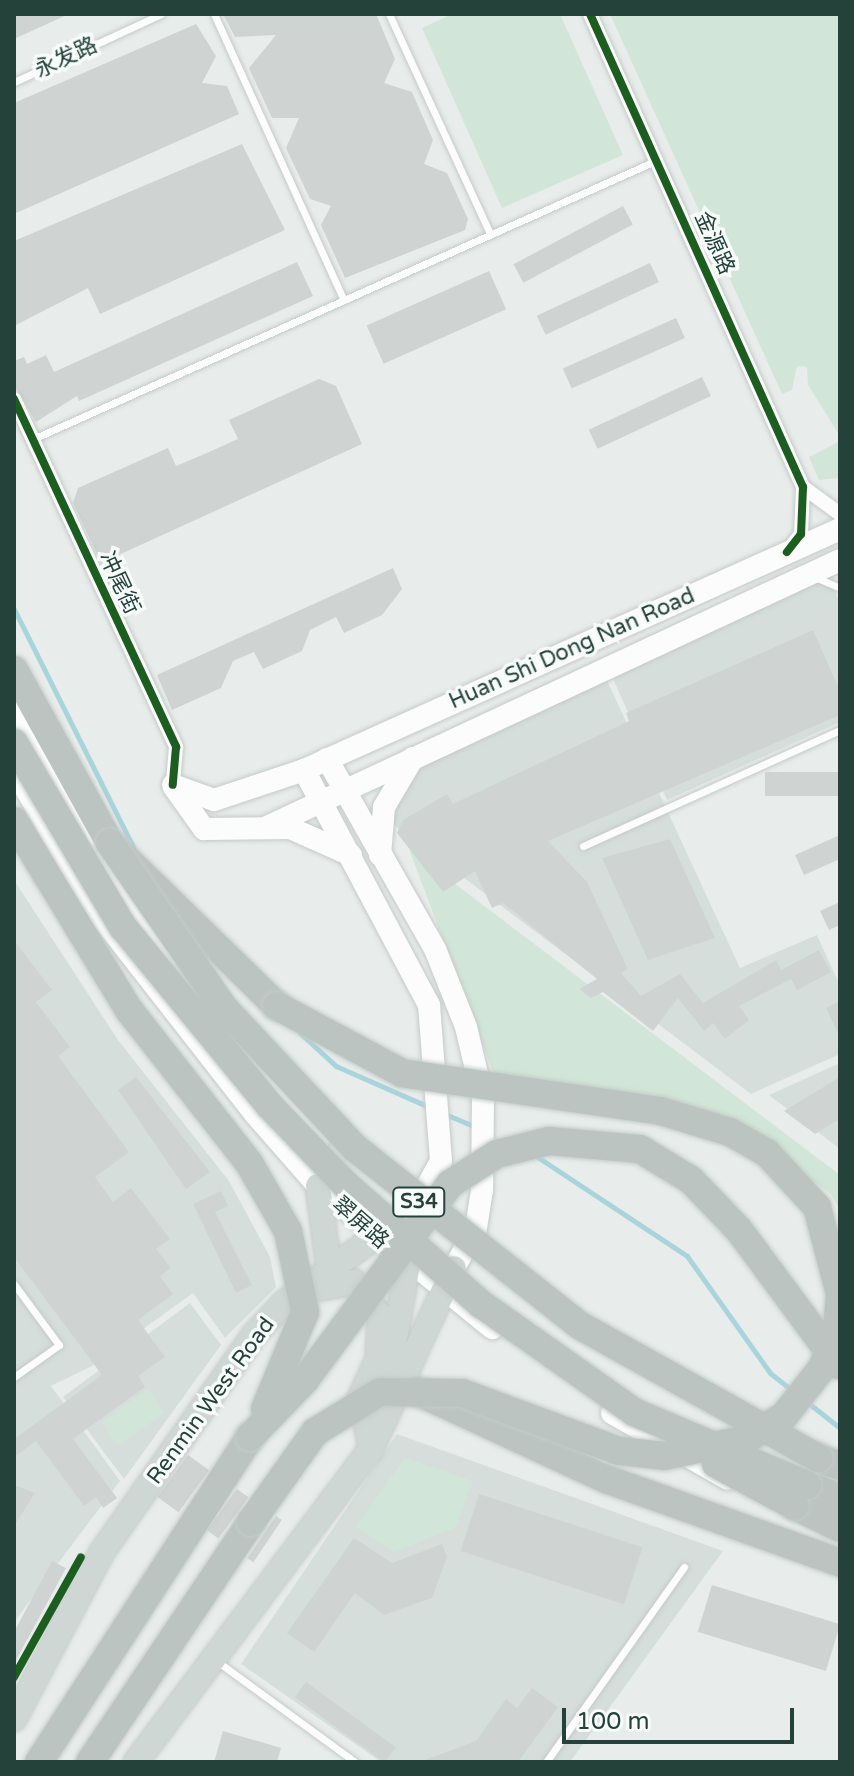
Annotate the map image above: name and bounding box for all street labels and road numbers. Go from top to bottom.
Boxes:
street label: 永发路 [31,32,101,84]
street label: 金源路 [689,207,739,279]
street label: 冲尾街 [93,548,145,618]
street label: Huan Shi Dong Nan Road [445,583,699,715]
road number: S34 [391,1186,447,1218]
street label: 翠屏路 [326,1191,394,1255]
street label: Renmin West Road [142,1312,280,1490]

